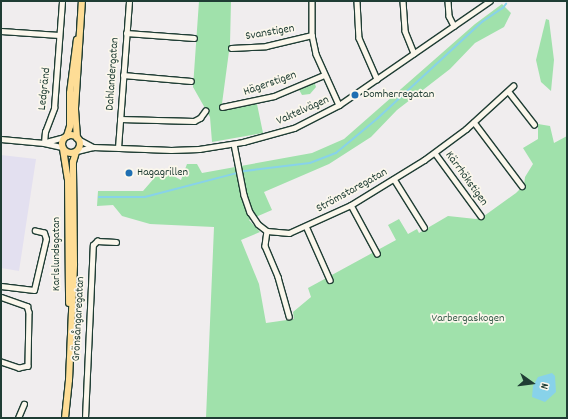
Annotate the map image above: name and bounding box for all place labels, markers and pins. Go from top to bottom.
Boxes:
place label: Domherregatan [363,88,434,102]
marker: Domherregatan [350,90,360,100]
place label: Hagagrillen [137,166,188,180]
marker: Hagagrillen [124,168,134,178]

